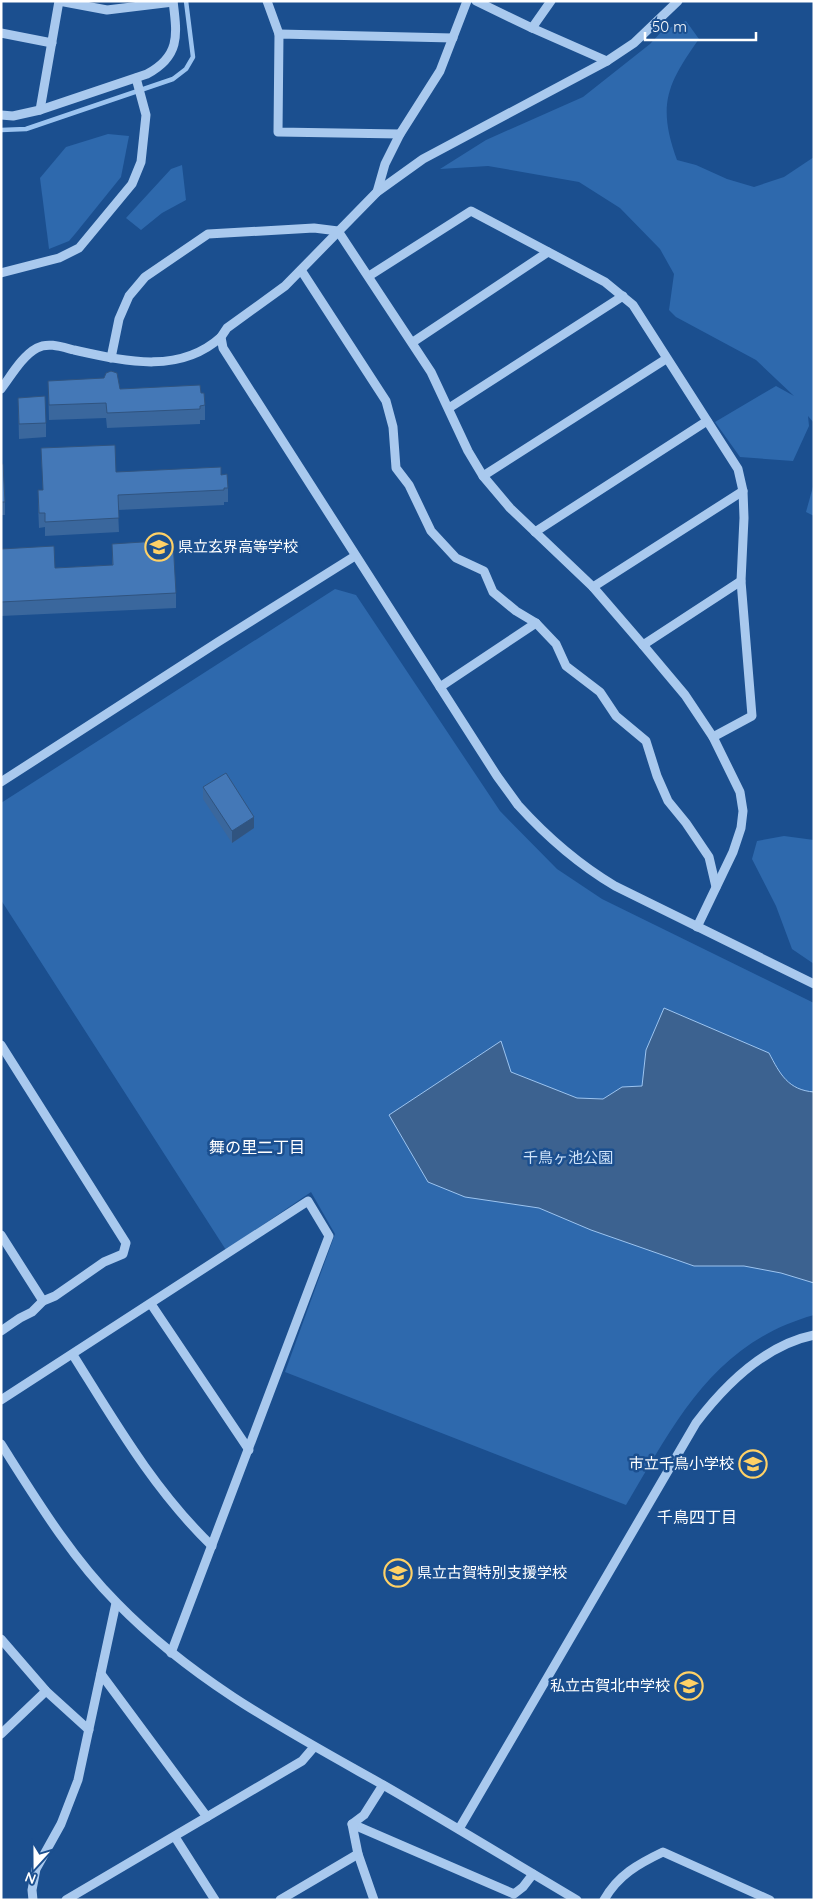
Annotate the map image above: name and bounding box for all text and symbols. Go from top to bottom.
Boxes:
scale bar [645,10,756,42]
text: 50 m [652,17,687,36]
school or university icon: 県立玄界高等学校 [144,532,174,562]
place label: 県立玄界高等学校 [178,537,298,556]
district label: 舞の里二丁目 [209,1137,305,1157]
park label: 千鳥ヶ池公園 [523,1148,613,1167]
school or university icon: 市立千鳥小学校 [738,1449,768,1479]
place label: 市立千鳥小学校 [629,1454,734,1473]
district label: 千鳥四丁目 [657,1507,737,1527]
school or university icon: 県立古賀特別支援学校 [383,1558,413,1588]
place label: 県立古賀特別支援学校 [417,1563,567,1582]
school or university icon: 私立古賀北中学校 [674,1671,704,1701]
place label: 私立古賀北中学校 [550,1676,670,1695]
north arrow [10,1841,60,1891]
text: N [22,1868,38,1888]

